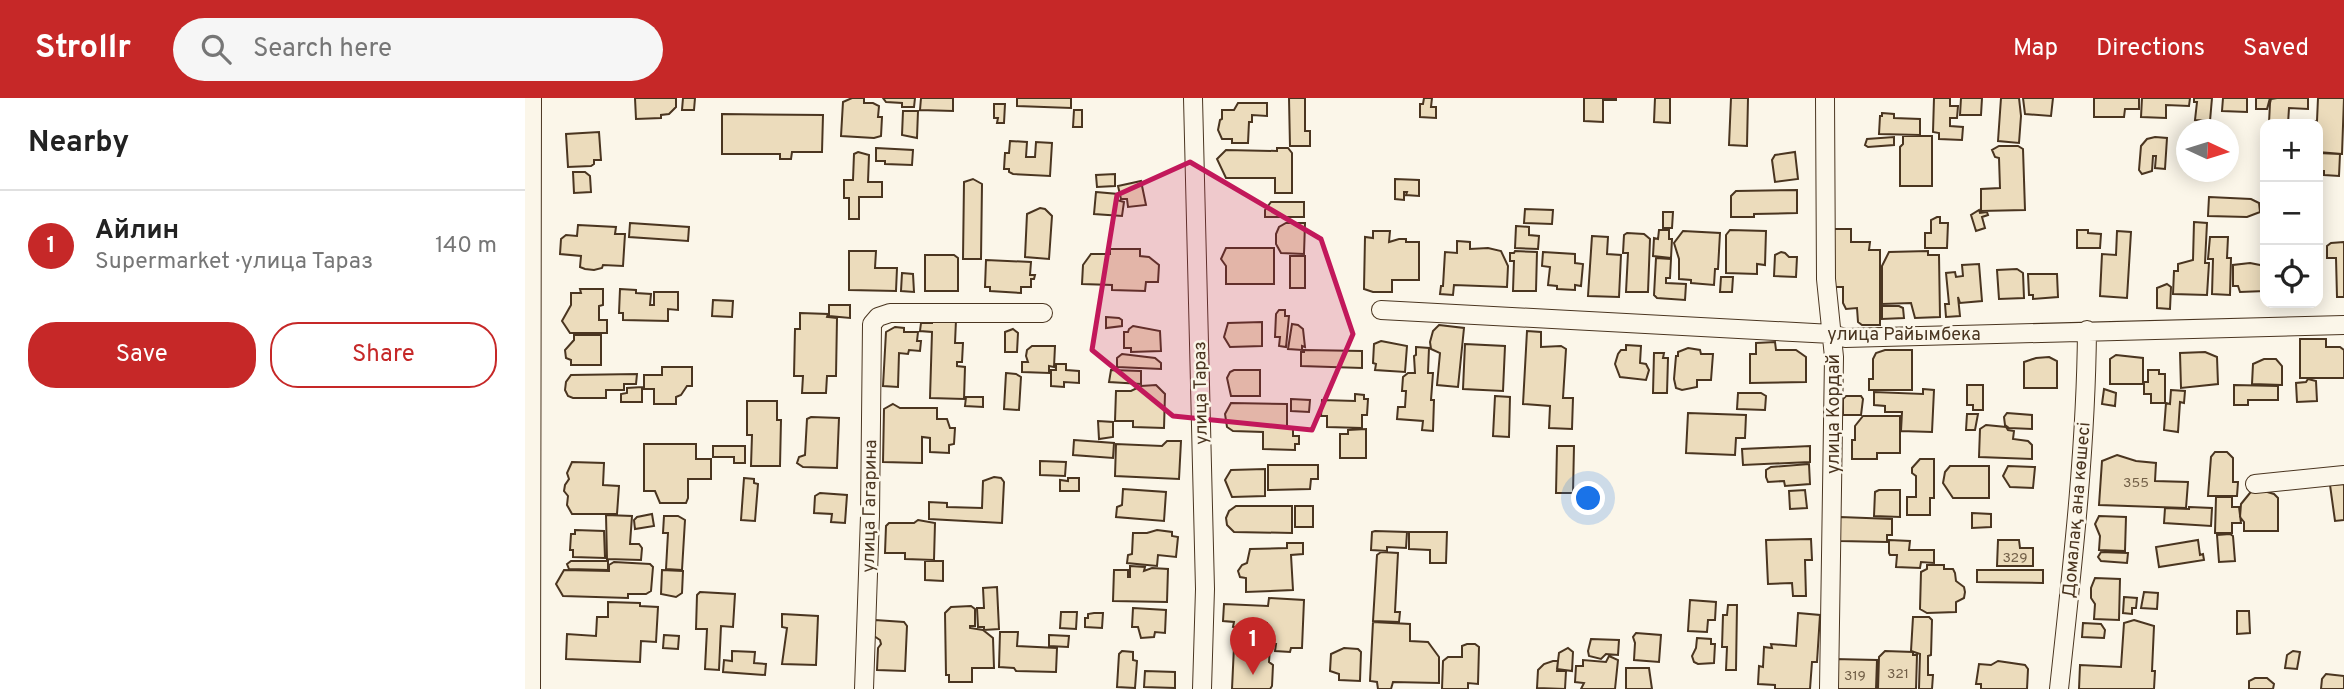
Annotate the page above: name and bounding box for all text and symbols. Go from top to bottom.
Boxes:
search box [173,18,663,81]
text: Strollr [35,28,131,70]
icon: search [197,30,235,68]
text: Search here [253,33,392,66]
text: Map [2013,34,2058,64]
text: Directions [2096,34,2205,64]
text: Saved [2243,34,2309,64]
north arrow [2176,119,2239,182]
map controls [2260,119,2323,308]
button: + [2260,119,2323,182]
text: Nearby [28,125,129,162]
button: − [2260,182,2323,245]
text: Айлин [95,215,179,248]
text: 1 [46,232,56,261]
text: 140 m [435,232,497,261]
button: locate [2260,245,2323,308]
text: Supermarket · улица Тараз [95,248,373,277]
button: Save [28,322,256,388]
button: Share [270,322,497,388]
street label: улица Райымбека [1827,324,1981,347]
street label: улица Тараз [1189,341,1214,445]
street label: улица Кордай [1823,354,1846,474]
street label: Домалақ ана көшесі [2058,421,2097,599]
street label: улица Гагарина [858,439,883,573]
house number: 355 [2123,475,2149,492]
your location [1571,481,1605,515]
house number: 329 [2002,550,2028,567]
pin: 1 [1230,617,1276,675]
house number: 321 [1887,666,1909,683]
house number: 319 [1844,668,1866,685]

